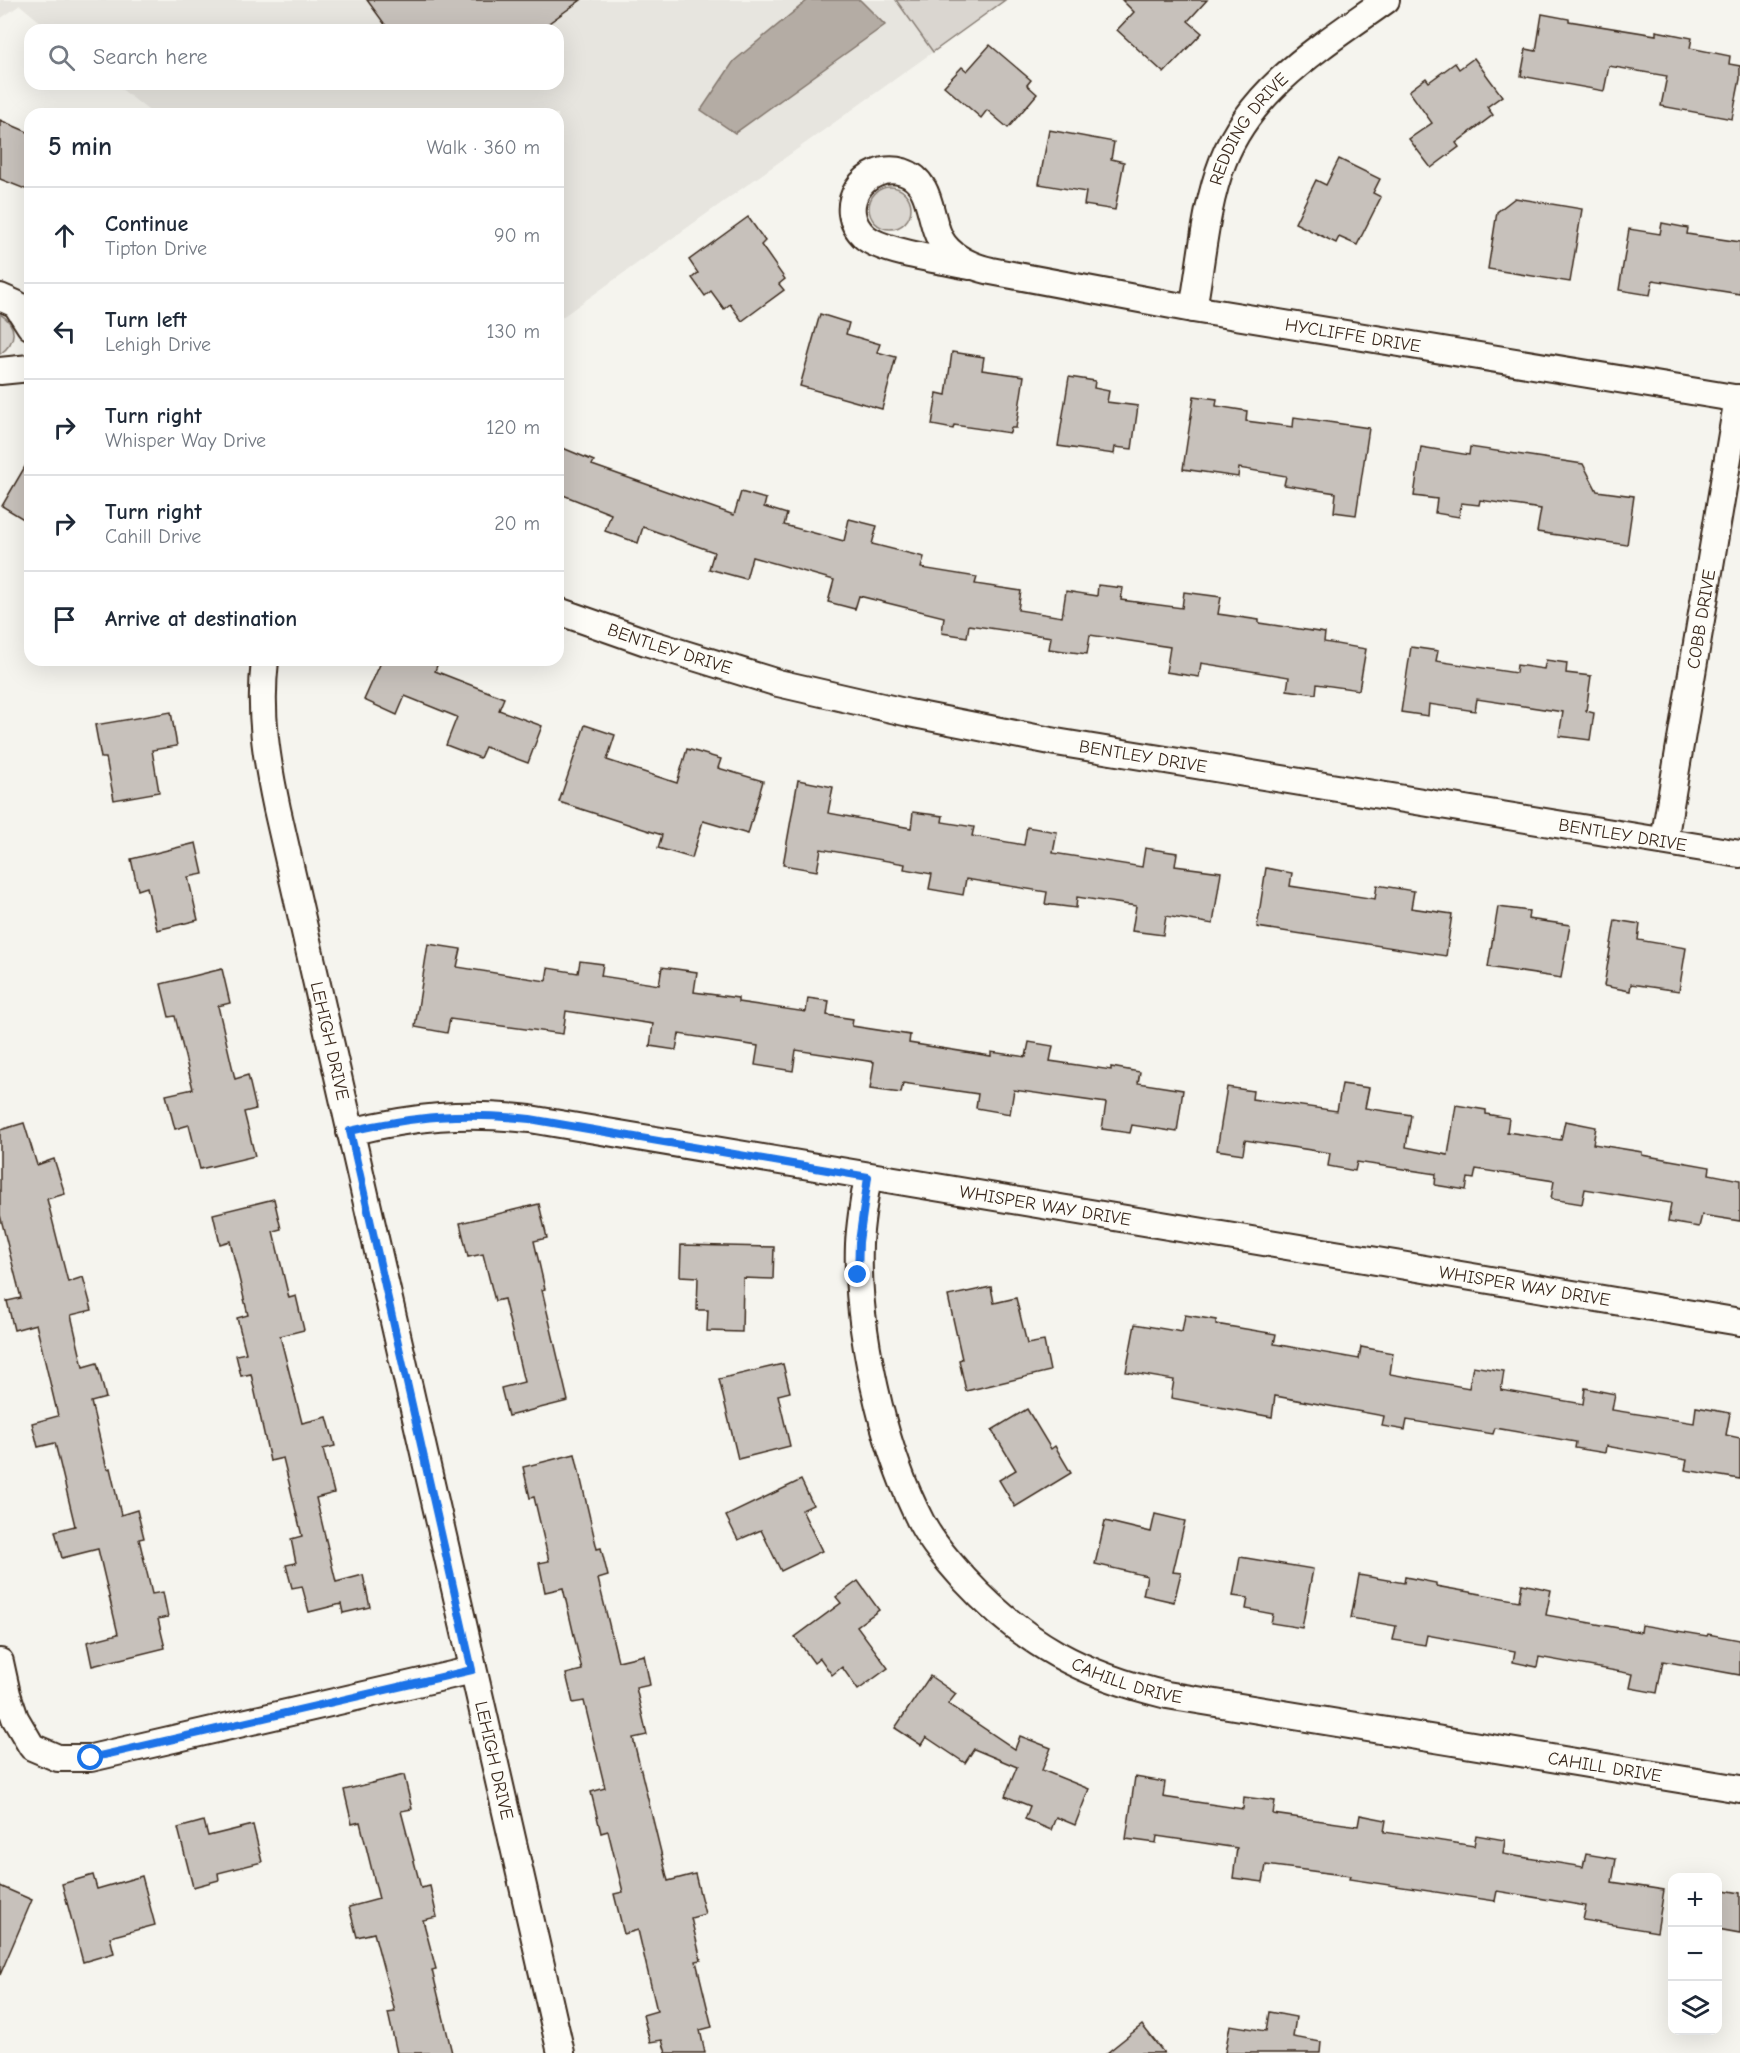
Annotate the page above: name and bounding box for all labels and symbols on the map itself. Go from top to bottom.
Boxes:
street label: REDDING DRIVE [1205,68,1292,188]
street label: HYCLIFFE DRIVE [1283,314,1422,357]
street label: COBB DRIVE [1682,568,1720,670]
street label: BENTLEY DRIVE [605,619,735,679]
street label: BENTLEY DRIVE [1077,735,1209,777]
street label: BENTLEY DRIVE [1557,814,1688,856]
street label: LEHIGH DRIVE [306,980,354,1102]
street label: WHISPER WAY DRIVE [958,1181,1133,1230]
route end [844,1261,870,1287]
street label: WHISPER WAY DRIVE [1437,1261,1612,1311]
street label: CAHILL DRIVE [1068,1653,1184,1708]
street label: LEHIGH DRIVE [470,1699,518,1822]
route start [77,1744,103,1770]
street label: CAHILL DRIVE [1546,1747,1663,1787]

